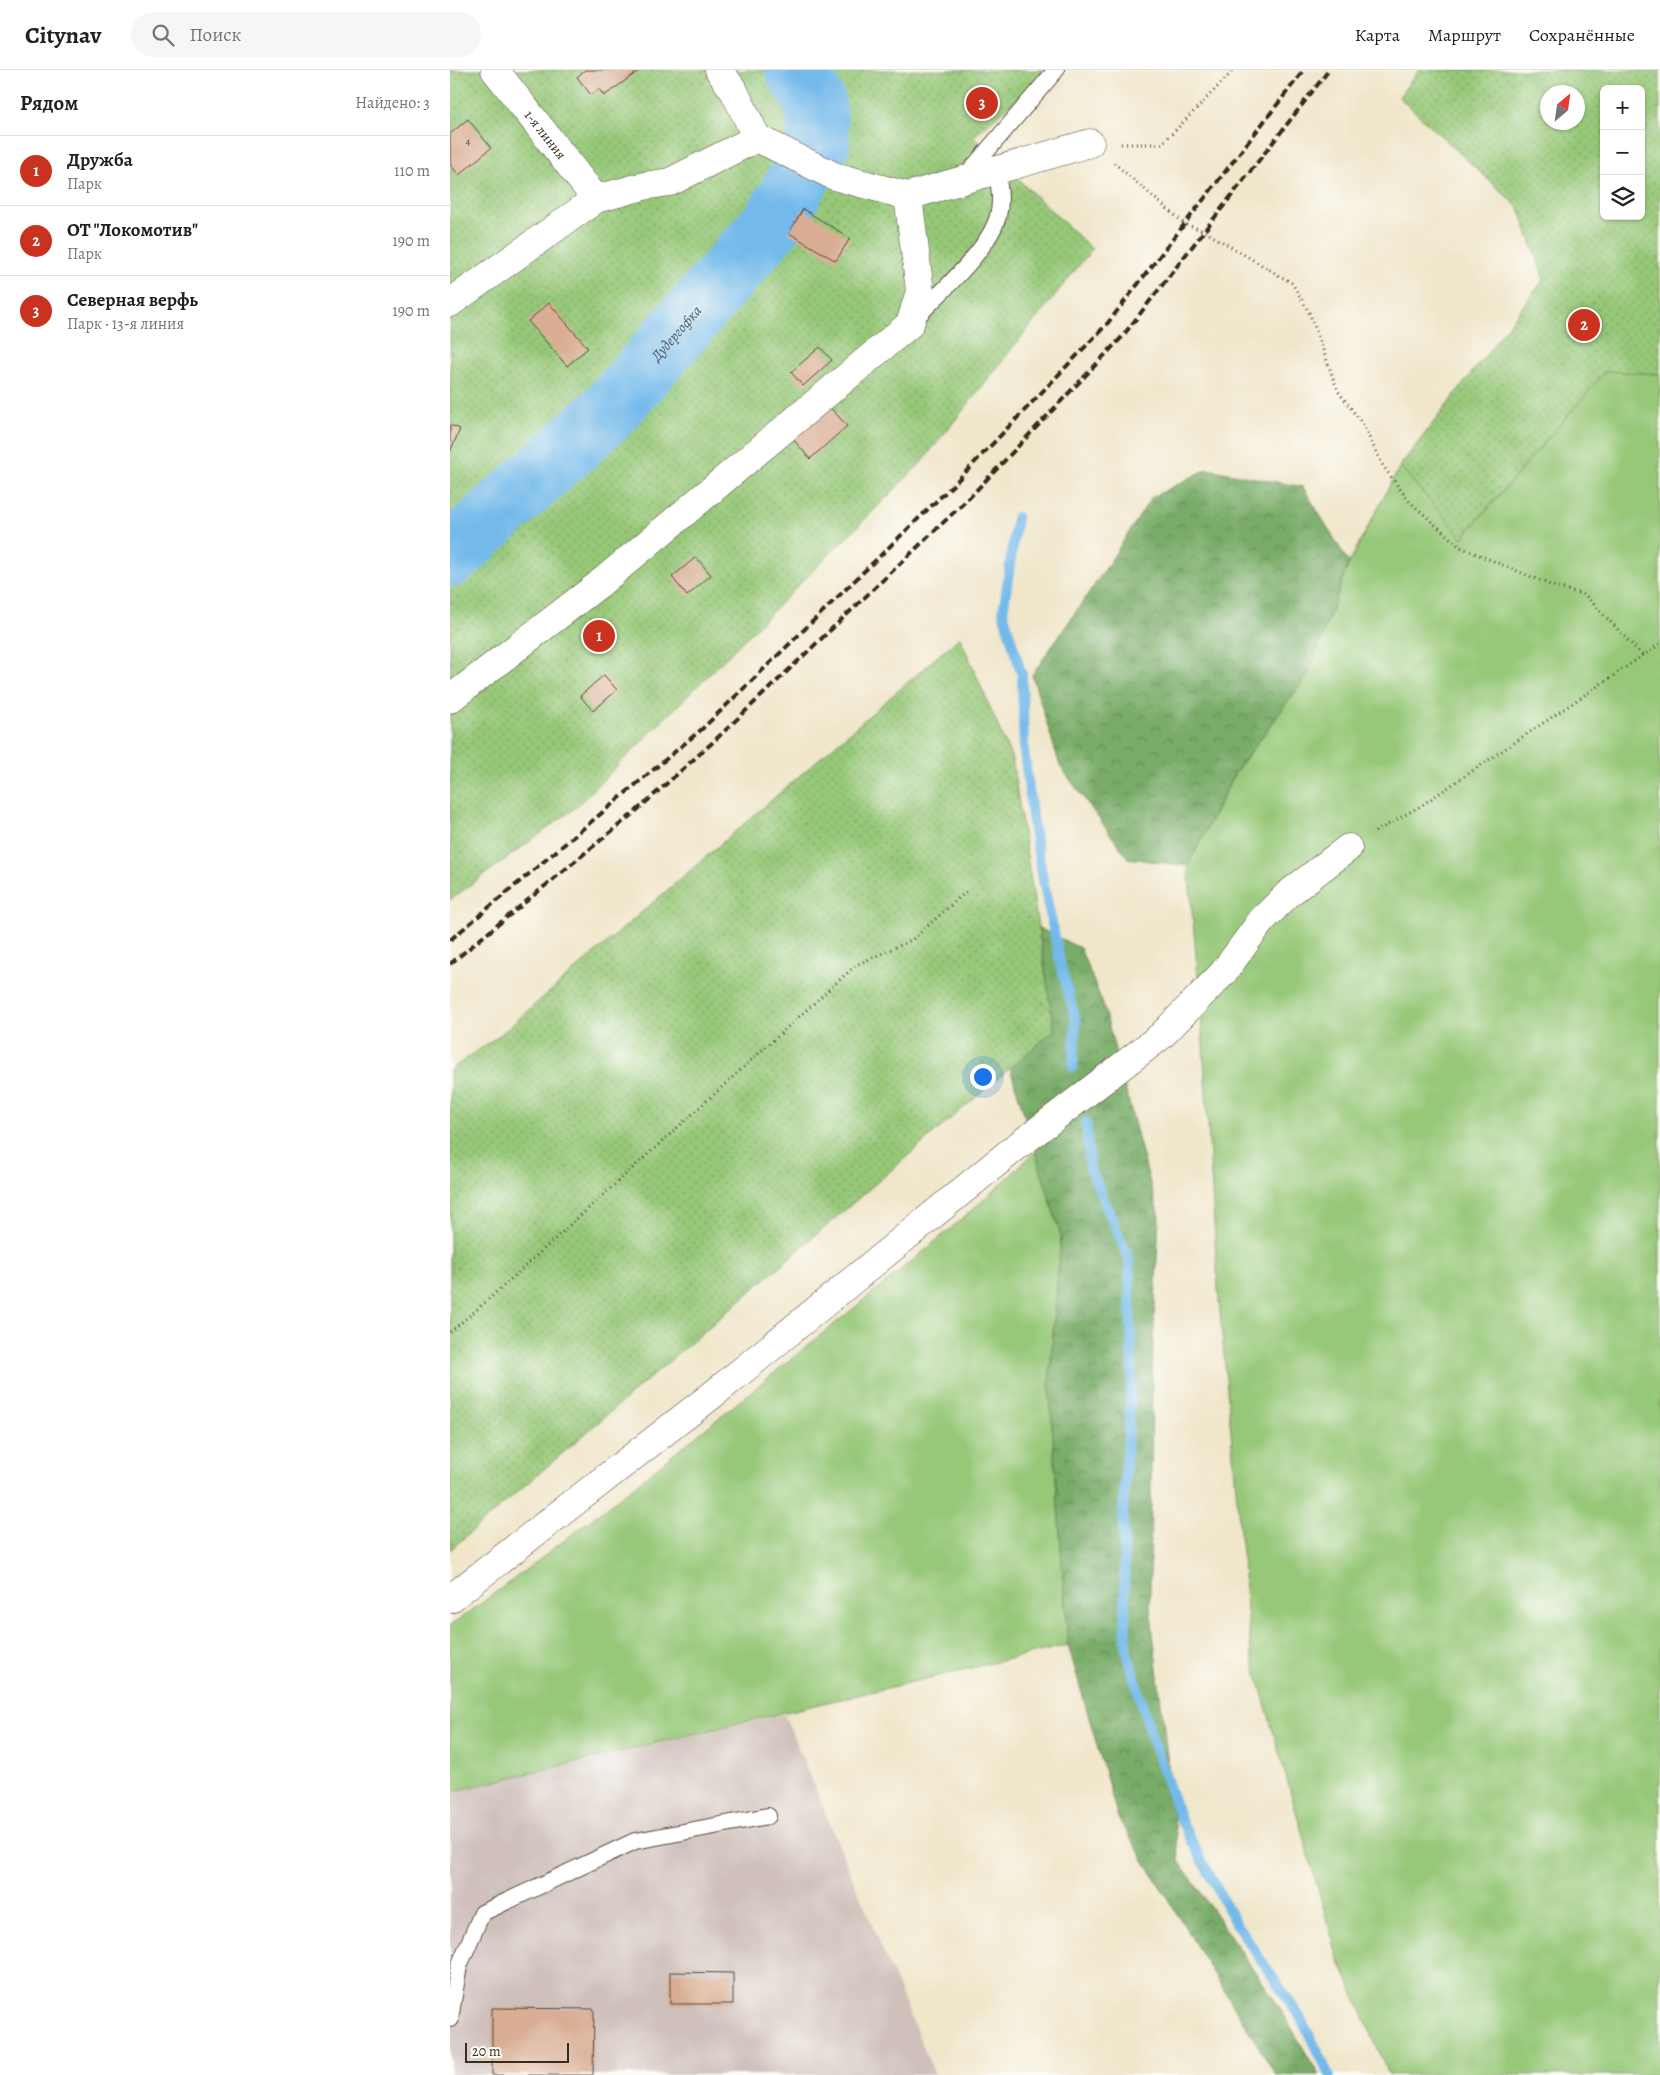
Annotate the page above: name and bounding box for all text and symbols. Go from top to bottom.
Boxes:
search box [131,12,481,57]
text: Citynav [25,19,101,51]
icon: search [149,21,177,49]
text: Поиск [189,22,241,48]
text: Карта [1355,23,1400,47]
text: Маршрут [1428,23,1501,47]
text: Сохранённые [1529,23,1635,47]
pin: 3 [966,84,998,122]
north arrow [1540,85,1585,130]
map controls [1600,85,1645,220]
button: + [1600,85,1645,130]
text: Рядом [20,89,78,117]
text: Найдено: 3 [355,92,430,114]
street label: 1-я линия [520,106,571,164]
button: − [1600,130,1645,175]
house number: 4 [466,134,471,149]
text: Дружба [67,147,133,173]
text: 1 [33,160,39,182]
text: 110 m [394,160,430,182]
text: Парк [67,173,102,195]
button: layers [1600,175,1645,220]
text: ОТ "Локомотив" [67,217,198,243]
text: 2 [32,230,40,252]
text: 190 m [392,230,430,252]
text: Парк [67,243,102,265]
text: Северная верфь [67,287,198,313]
text: 3 [33,300,39,322]
text: 190 m [392,300,430,322]
water label: Дудергофка [646,301,706,366]
pin: 2 [1568,306,1600,344]
text: Парк · 13-я линия [67,313,184,335]
pin: 1 [583,617,615,655]
your location [970,1064,996,1090]
scale bar [465,2040,569,2063]
text: 20 m [472,2042,501,2061]

